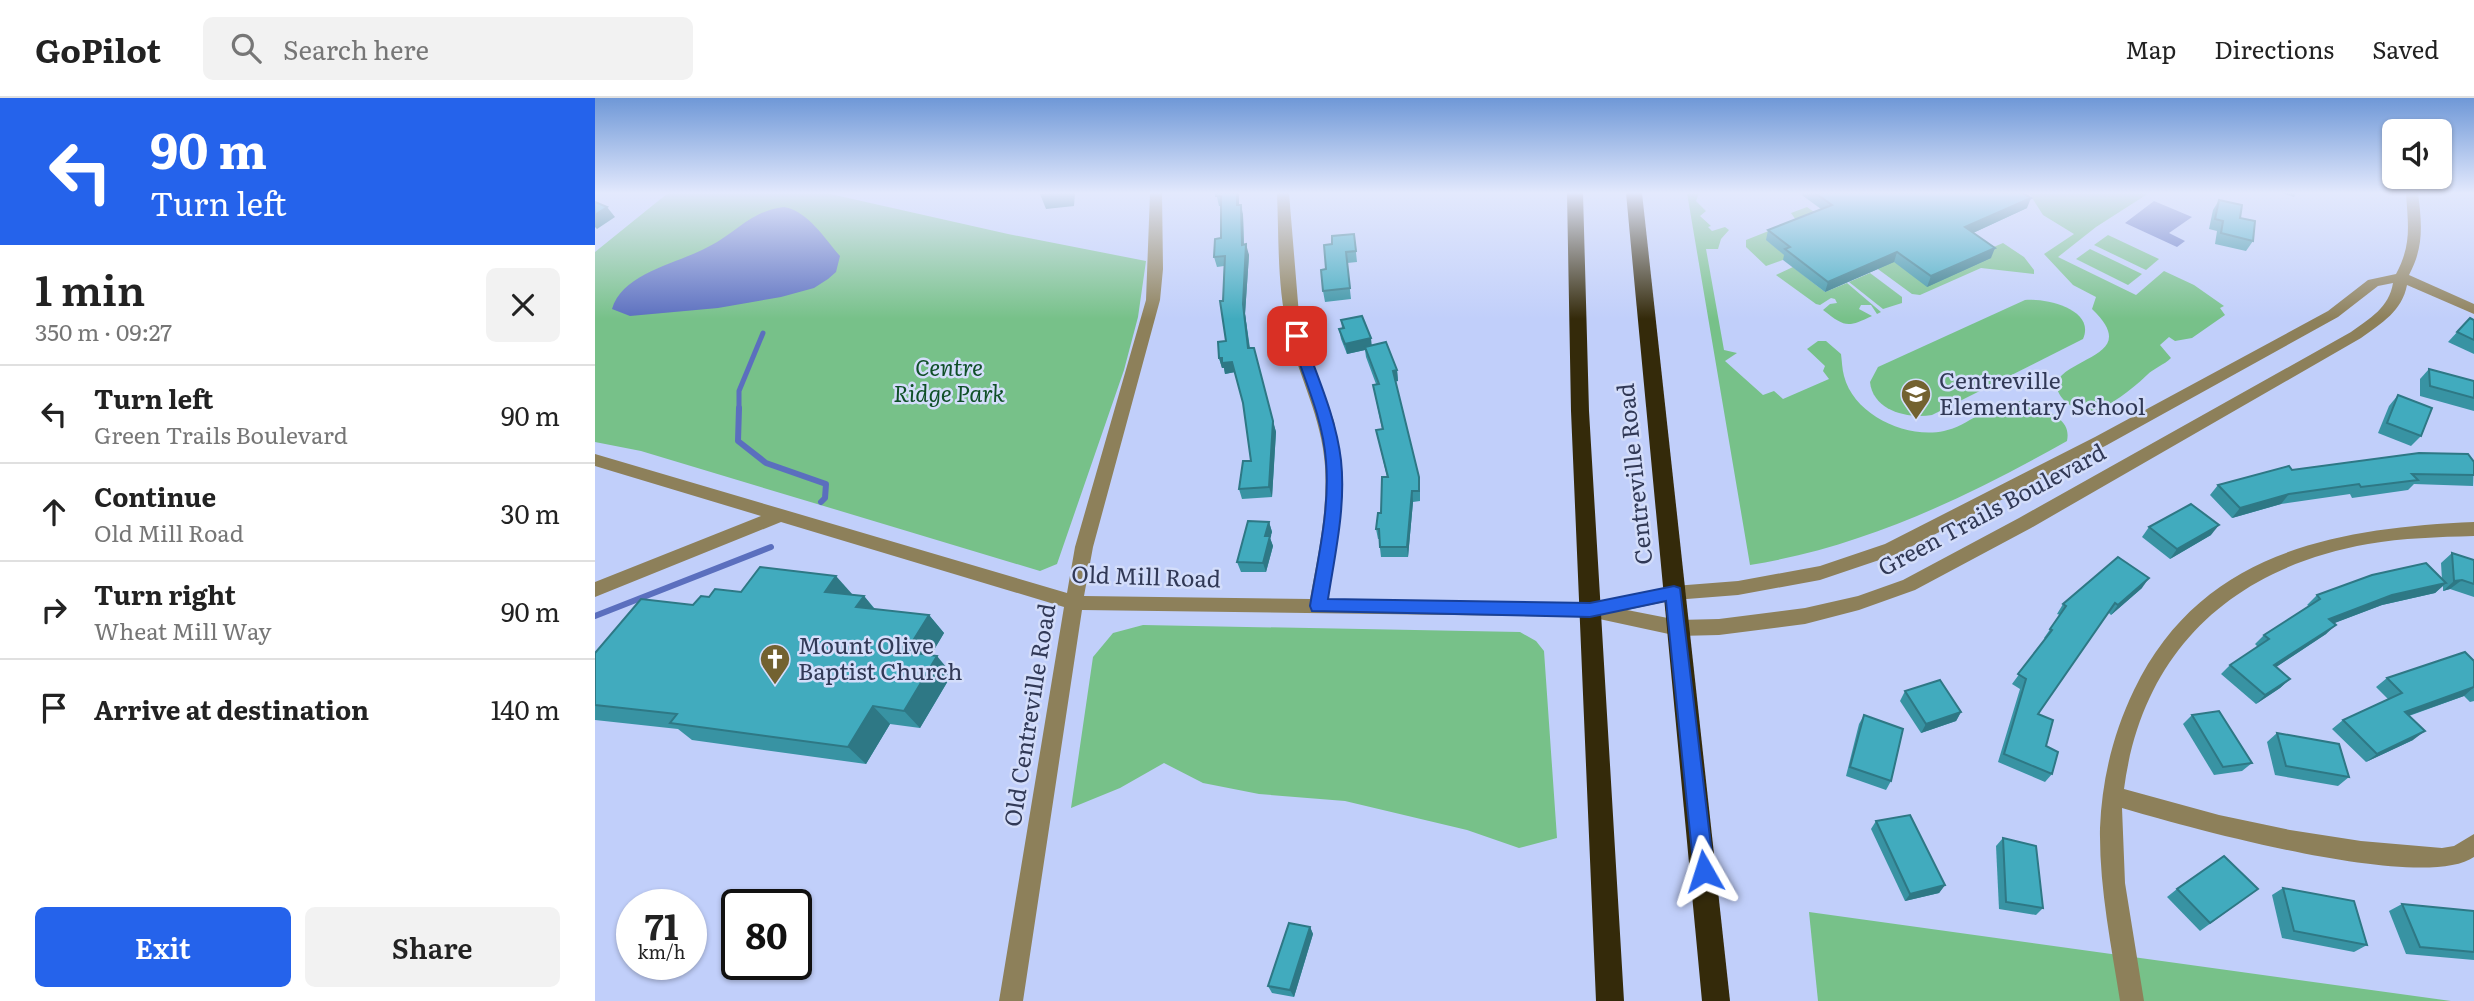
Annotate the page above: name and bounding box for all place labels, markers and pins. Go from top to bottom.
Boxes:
pin [1267,306,1327,366]
place label: Centreville Elementary School [1939,362,2146,422]
school or university icon: Centreville Elementary School [1899,377,1933,421]
place label: Mount Olive Baptist Church [798,627,962,687]
church icon: Mount Olive Baptist Church [758,642,792,686]

